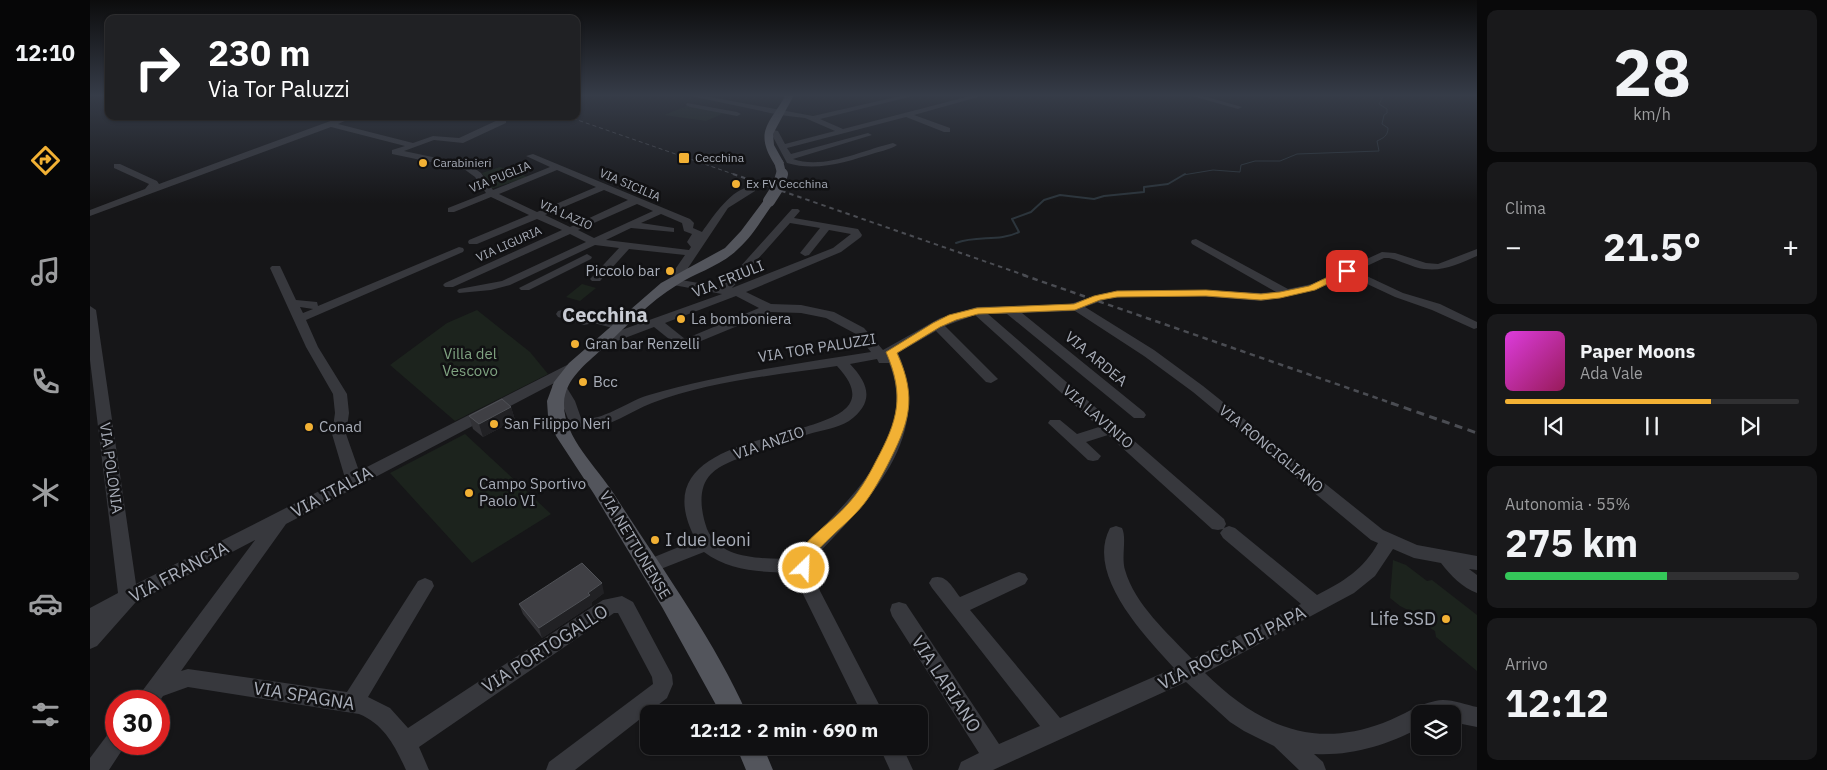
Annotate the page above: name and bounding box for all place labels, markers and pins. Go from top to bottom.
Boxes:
place label: Cecchina [695,150,745,165]
marker: Cecchina [677,151,691,165]
place label: Carabinieri [433,155,491,170]
marker: Carabinieri [417,157,429,169]
place label: Ex FV Cecchina [746,176,828,191]
marker: Ex FV Cecchina [730,178,742,190]
pin [1326,250,1368,292]
place label: Piccolo bar [586,261,660,280]
marker: Piccolo bar [664,265,676,277]
place label: La bomboniera [691,309,791,328]
marker: La bomboniera [675,313,687,325]
place label: Gran bar Renzelli [585,334,700,353]
marker: Gran bar Renzelli [569,338,581,350]
place label: Bcc [593,372,618,391]
marker: Bcc [577,376,589,388]
place label: San Filippo Neri [504,414,610,433]
place label: Conad [319,417,362,436]
marker: San Filippo Neri [488,418,500,430]
marker: Conad [303,421,315,433]
place label: Campo Sportivo Paolo VI [479,474,586,510]
marker: Campo Sportivo Paolo VI [463,487,475,499]
place label: I due leoni [665,528,751,551]
marker: I due leoni [649,534,661,546]
place label: Life SSD [1370,607,1436,630]
marker: Life SSD [1440,613,1452,625]

